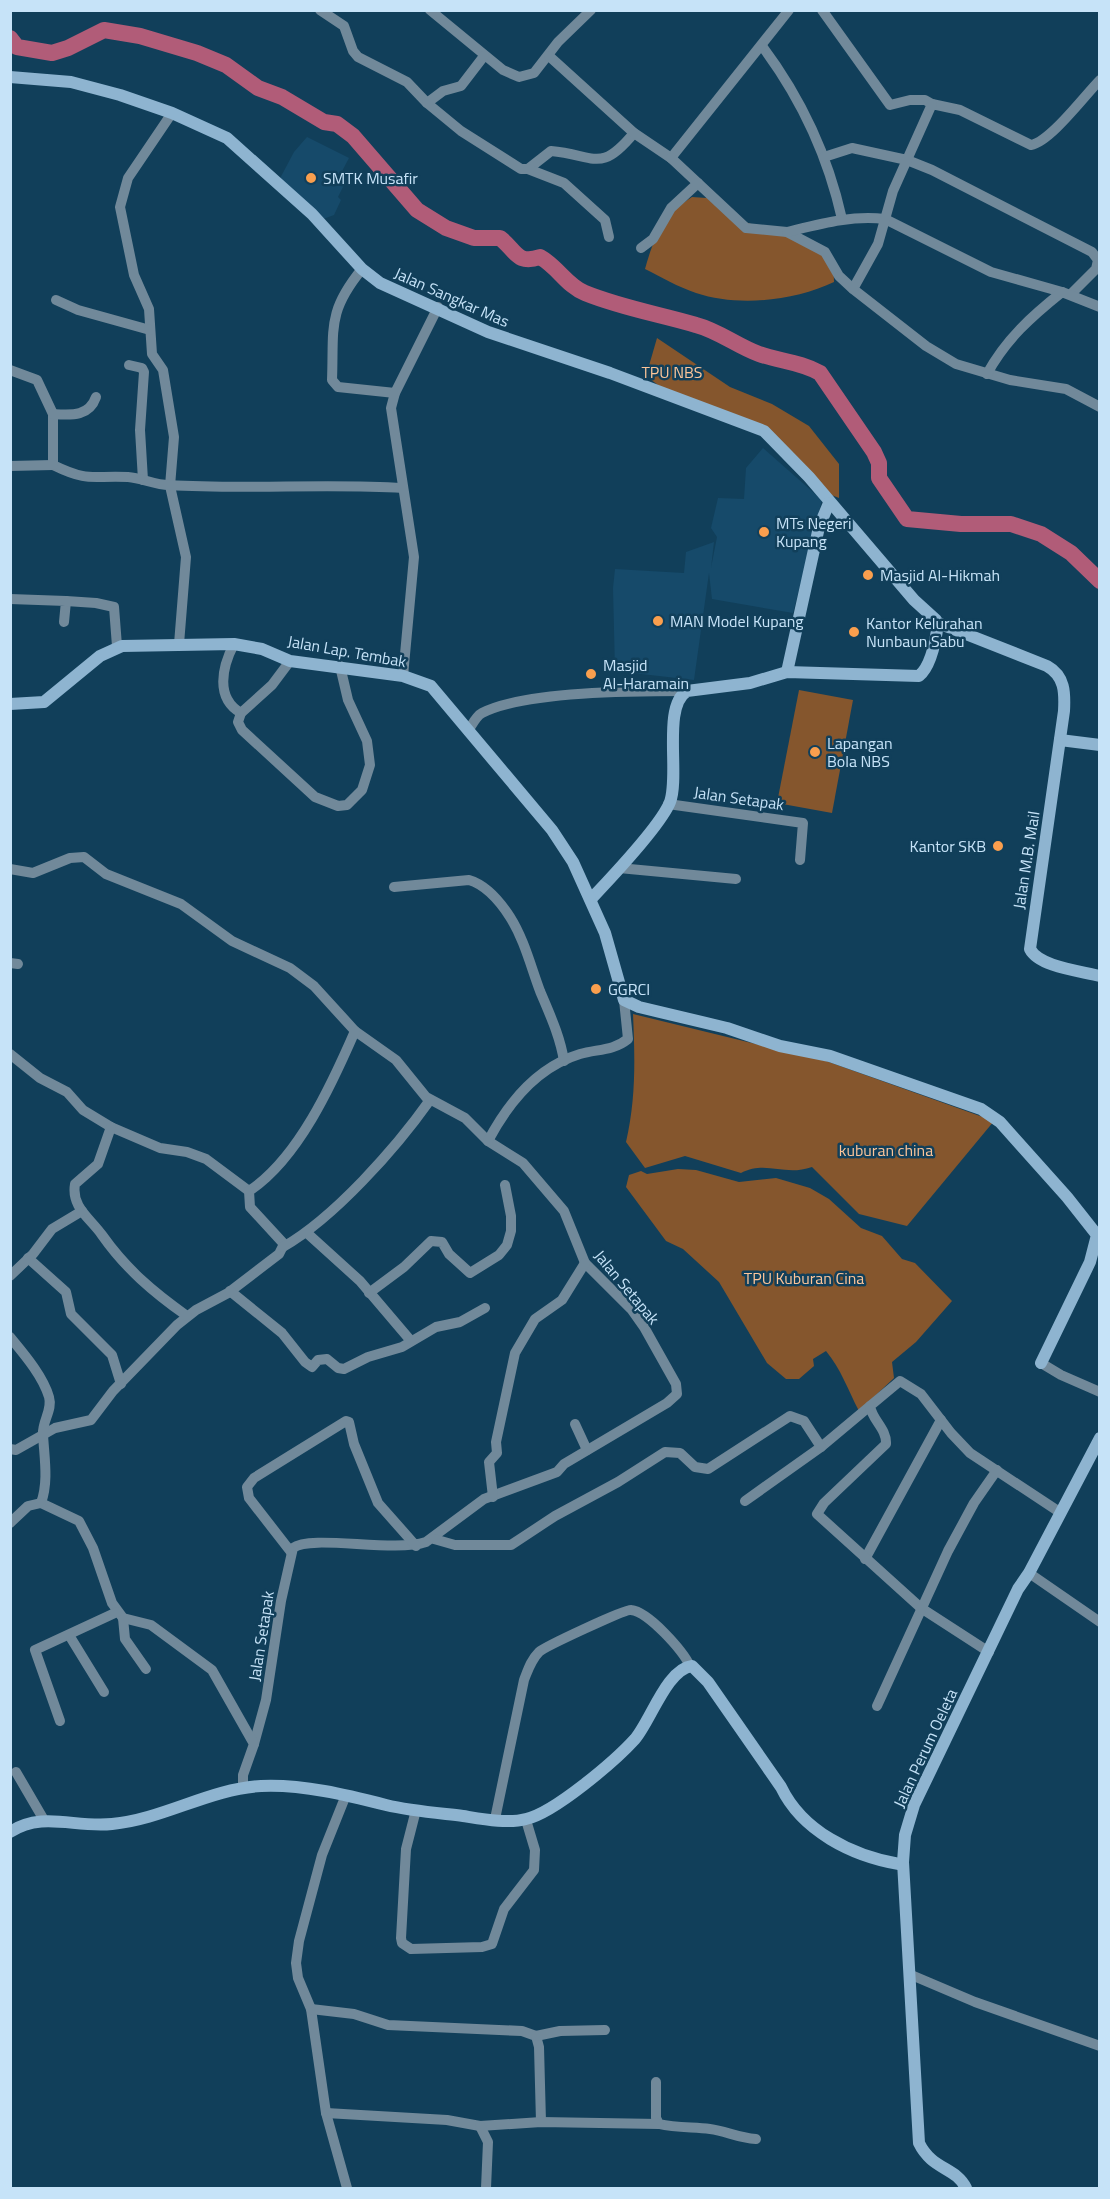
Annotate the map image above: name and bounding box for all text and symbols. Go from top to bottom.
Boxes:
place label: SMTK Musafir [323,166,418,190]
marker: SMTK Musafir [304,171,318,185]
street label: Jalan Sangkar Mas [391,261,513,333]
park label: TPU NBS [641,360,703,384]
place label: MTs Negeri Kupang [776,511,852,553]
marker: MTs Negeri Kupang [757,525,771,539]
place label: Masjid Al-Hikmah [880,563,1000,587]
marker: Masjid Al-Hikmah [861,568,875,582]
place label: MAN Model Kupang [670,609,804,633]
place label: Kantor Kelurahan Nunbaun Sabu [866,611,983,653]
marker: MAN Model Kupang [651,614,665,628]
marker: Kantor Kelurahan Nunbaun Sabu [847,625,861,639]
street label: Jalan Lap. Tembak [286,629,409,673]
place label: Masjid Al-Haramain [603,653,689,695]
marker: Masjid Al-Haramain [584,667,598,681]
place label: Lapangan Bola NBS [827,731,893,773]
marker: Lapangan Bola NBS [808,745,822,759]
street label: Jalan Setapak [692,780,786,816]
street label: Jalan M.B. Mail [1006,809,1046,911]
place label: Kantor SKB [910,834,986,858]
marker: Kantor SKB [991,839,1005,853]
place label: GGRCI [608,977,650,1001]
marker: GGRCI [589,982,603,996]
park label: kuburan china [839,1138,933,1162]
street label: Jalan Setapak [589,1244,666,1330]
park label: TPU Kuburan Cina [744,1266,864,1290]
street label: Jalan Setapak [242,1589,280,1683]
street label: Jalan Perum Oeleta [887,1685,963,1811]

